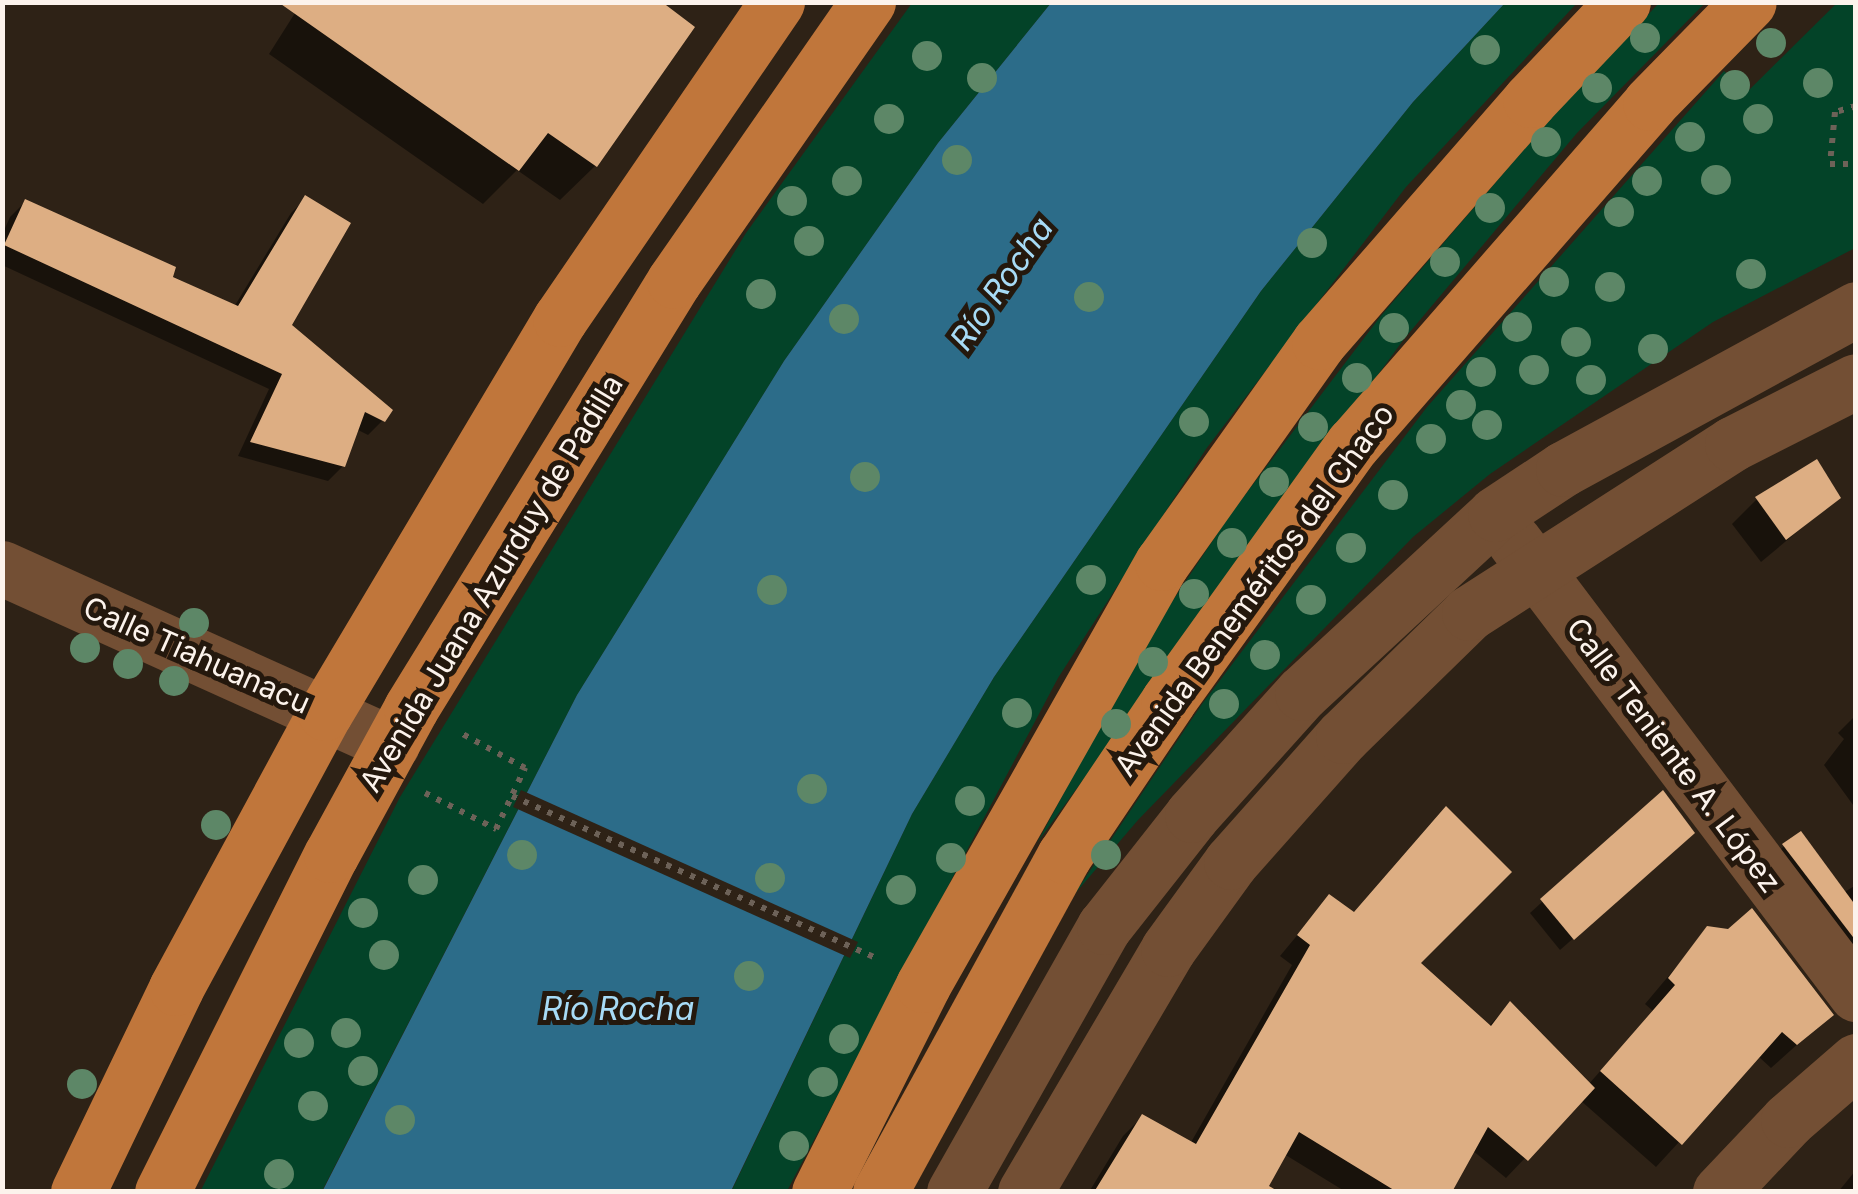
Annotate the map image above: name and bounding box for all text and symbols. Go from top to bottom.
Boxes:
water label: Río Rocha [942,210,1062,358]
street label: Avenida Juana Azurduy de Padilla [352,368,630,798]
street label: Avenida Beneméritos del Chaco [1107,397,1401,783]
street label: Calle Tiahuanacu [78,589,316,721]
street label: Calle Teniente A. López [1559,611,1789,899]
water label: Río Rocha [542,990,694,1028]

